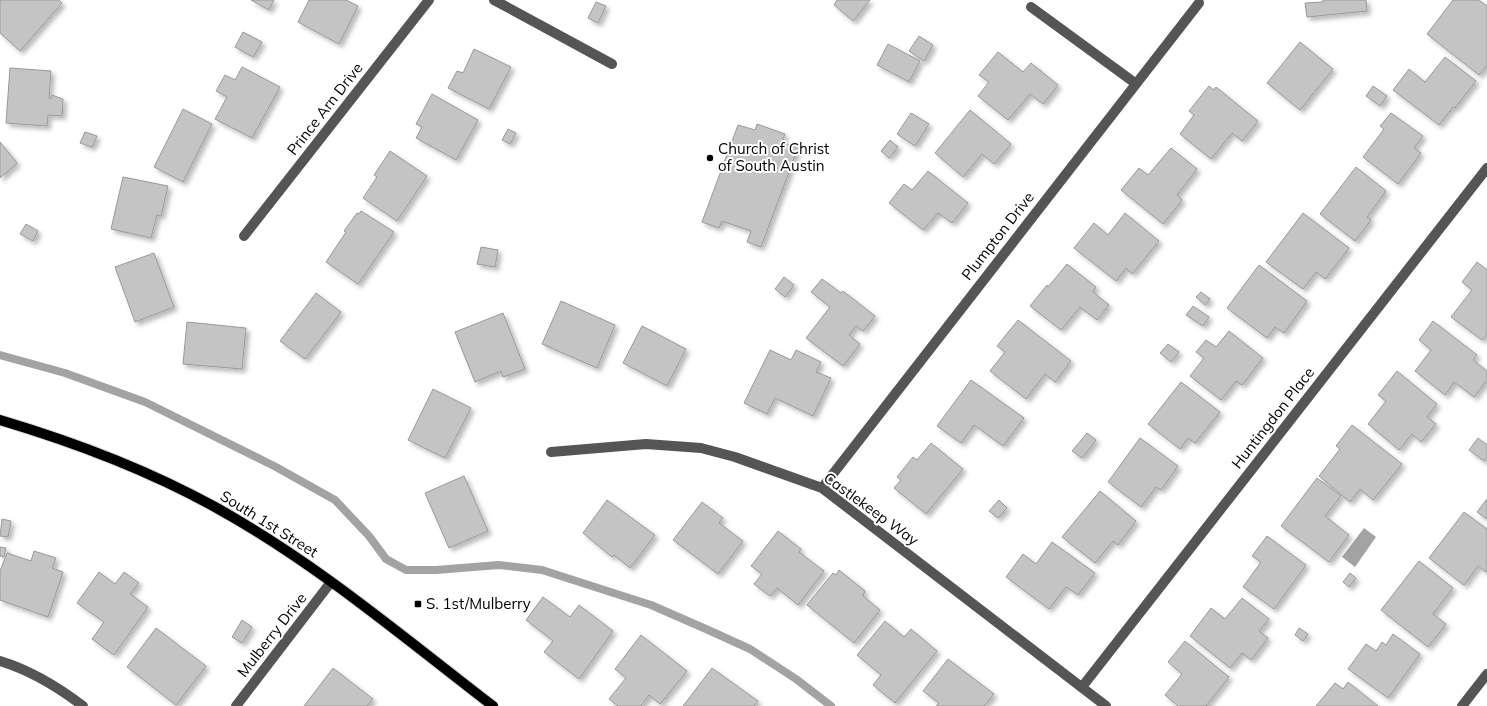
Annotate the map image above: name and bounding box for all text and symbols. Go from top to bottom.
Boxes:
street label: Prince Arn Drive [283,59,367,159]
place label: Church of Christ of South Austin [718,139,829,175]
marker: Church of Christ of South Austin [705,153,715,163]
street label: Plumpton Drive [957,188,1038,284]
street label: Huntingdon Place [1227,363,1318,472]
street label: Castlekeep Way [820,468,923,549]
street label: South 1st Street [217,486,322,561]
street label: Mulberry Drive [233,589,310,681]
place label: S. 1st/Mulberry [426,594,531,613]
marker: S. 1st/Mulberry [413,599,423,609]

